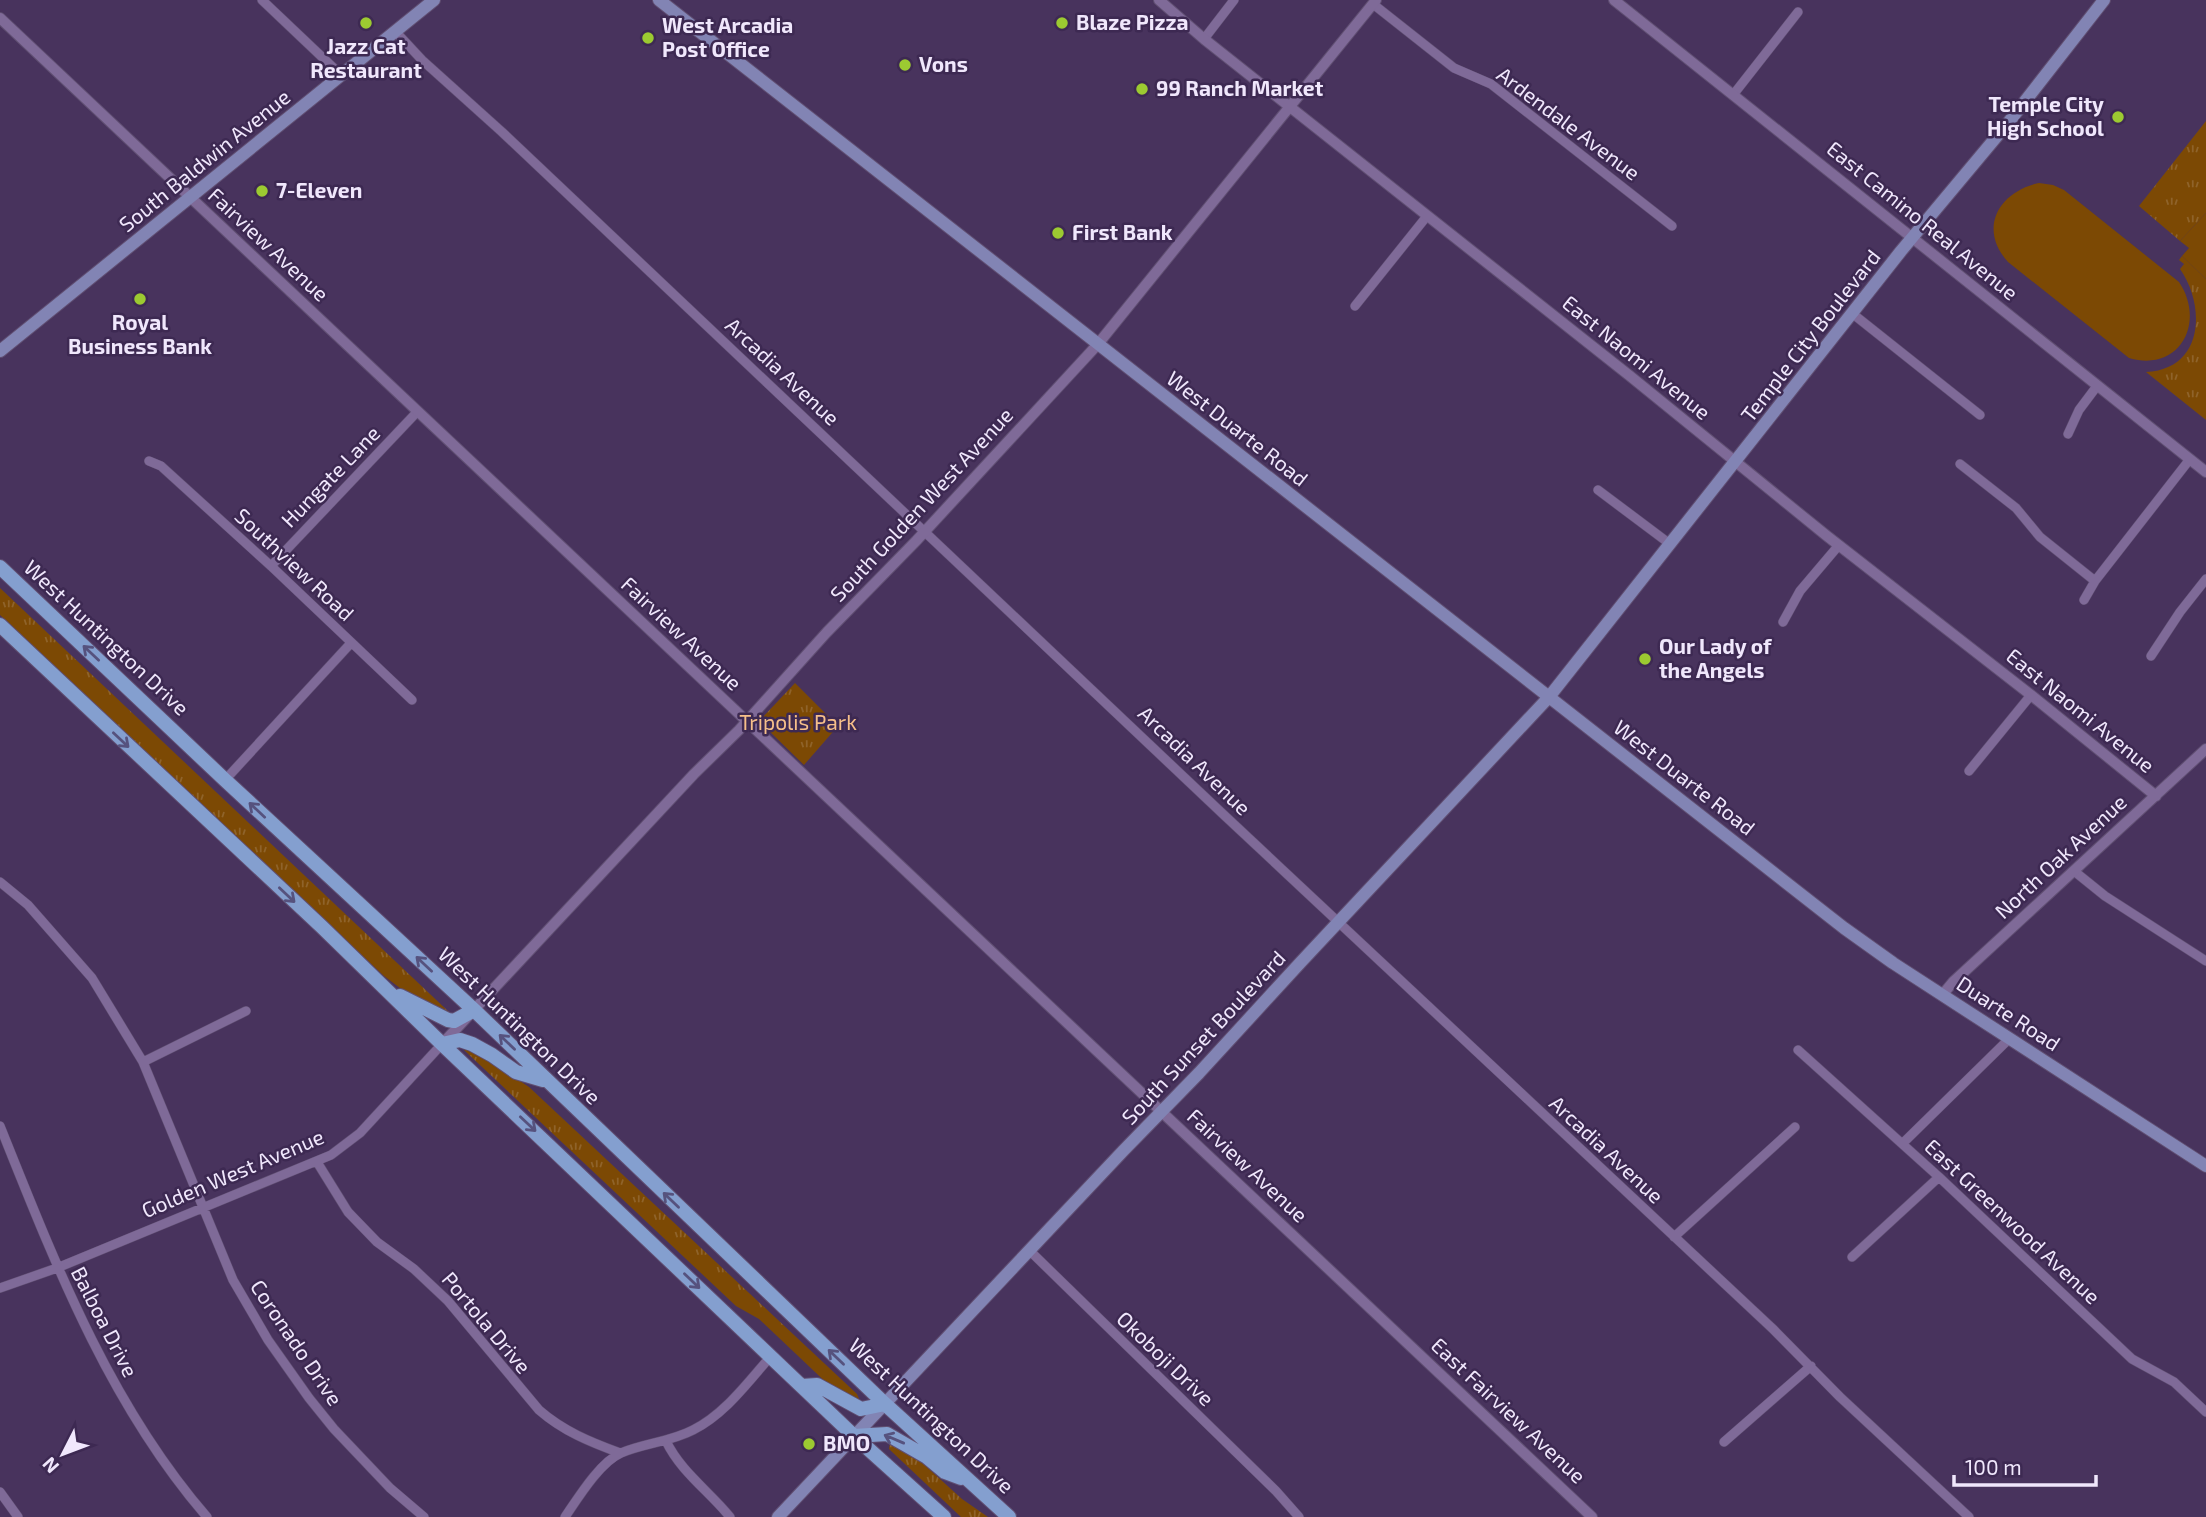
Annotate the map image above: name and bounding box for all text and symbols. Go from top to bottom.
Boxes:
place label: Blaze Pizza [1076,9,1189,34]
place label: West Arcadia Post Office [662,12,793,61]
marker: Jazz Cat Restaurant [358,15,374,31]
marker: Blaze Pizza [1054,15,1070,31]
marker: West Arcadia Post Office [640,30,656,46]
place label: Jazz Cat Restaurant [310,33,422,82]
place label: Vons [919,51,968,76]
marker: Vons [897,57,913,73]
street label: Ardendale Avenue [1493,61,1645,185]
place label: 99 Ranch Market [1156,75,1324,100]
marker: 99 Ranch Market [1134,81,1150,97]
street label: South Baldwin Avenue [114,83,295,236]
place label: Temple City High School [1987,91,2104,140]
marker: Temple City High School [2110,109,2126,125]
street label: East Camino Real Avenue [1822,135,2023,305]
place label: 7-Eleven [276,177,362,202]
street label: Fairview Avenue [204,182,334,306]
marker: 7-Eleven [254,183,270,199]
place label: First Bank [1072,219,1173,244]
marker: First Bank [1050,225,1066,241]
street label: Temple City Boulevard [1735,244,1885,426]
street label: East Naomi Avenue [1558,290,1716,424]
marker: Royal Business Bank [132,291,148,307]
place label: Royal Business Bank [68,309,212,358]
street label: Arcadia Avenue [721,312,845,430]
street label: West Duarte Road [1162,365,1314,491]
street label: South Golden West Avenue [825,402,1017,606]
street label: Hungate Lane [275,420,384,532]
street label: Southview Road [230,502,360,625]
street label: West Huntington Drive [19,554,195,720]
street label: Fairview Avenue [617,571,747,695]
place label: Our Lady of the Angels [1659,633,1772,682]
street label: East Naomi Avenue [2002,643,2160,777]
one-way arrow [83,645,100,662]
marker: Our Lady of the Angels [1637,651,1653,667]
street label: Arcadia Avenue [1134,700,1256,820]
park label: Tripolis Park [739,709,857,734]
street label: West Duarte Road [1609,714,1761,840]
one-way arrow [112,731,129,748]
street label: North Oak Avenue [1989,789,2131,923]
one-way arrow [249,801,266,818]
one-way arrow [278,886,295,903]
street label: West Huntington Drive [434,941,606,1109]
street label: South Sunset Boulevard [1116,945,1290,1129]
one-way arrow [415,956,433,972]
street label: Duarte Road [1952,970,2065,1055]
one-way arrow [499,1034,516,1051]
street label: Arcadia Avenue [1545,1090,1669,1208]
street label: Fairview Avenue [1183,1103,1313,1227]
one-way arrow [519,1115,536,1132]
street label: Golden West Avenue [138,1123,327,1222]
street label: East Greenwood Avenue [1920,1133,2106,1309]
one-way arrow [663,1191,680,1208]
street label: Balboa Drive [67,1262,144,1381]
street label: Portola Drive [437,1266,537,1378]
one-way arrow [684,1272,701,1289]
street label: Coronado Drive [246,1275,348,1410]
street label: Okoboji Drive [1112,1305,1220,1411]
street label: West Huntington Drive [844,1332,1020,1498]
street label: East Fairview Avenue [1427,1332,1591,1488]
one-way arrow [828,1348,845,1365]
north arrow [28,1419,98,1489]
place label: BMO [823,1430,870,1455]
one-way arrow [884,1432,905,1445]
marker: BMO [801,1436,817,1452]
scale bar [1954,1444,2096,1488]
text: N [37,1453,63,1479]
text: 100 m [1965,1454,2022,1479]

